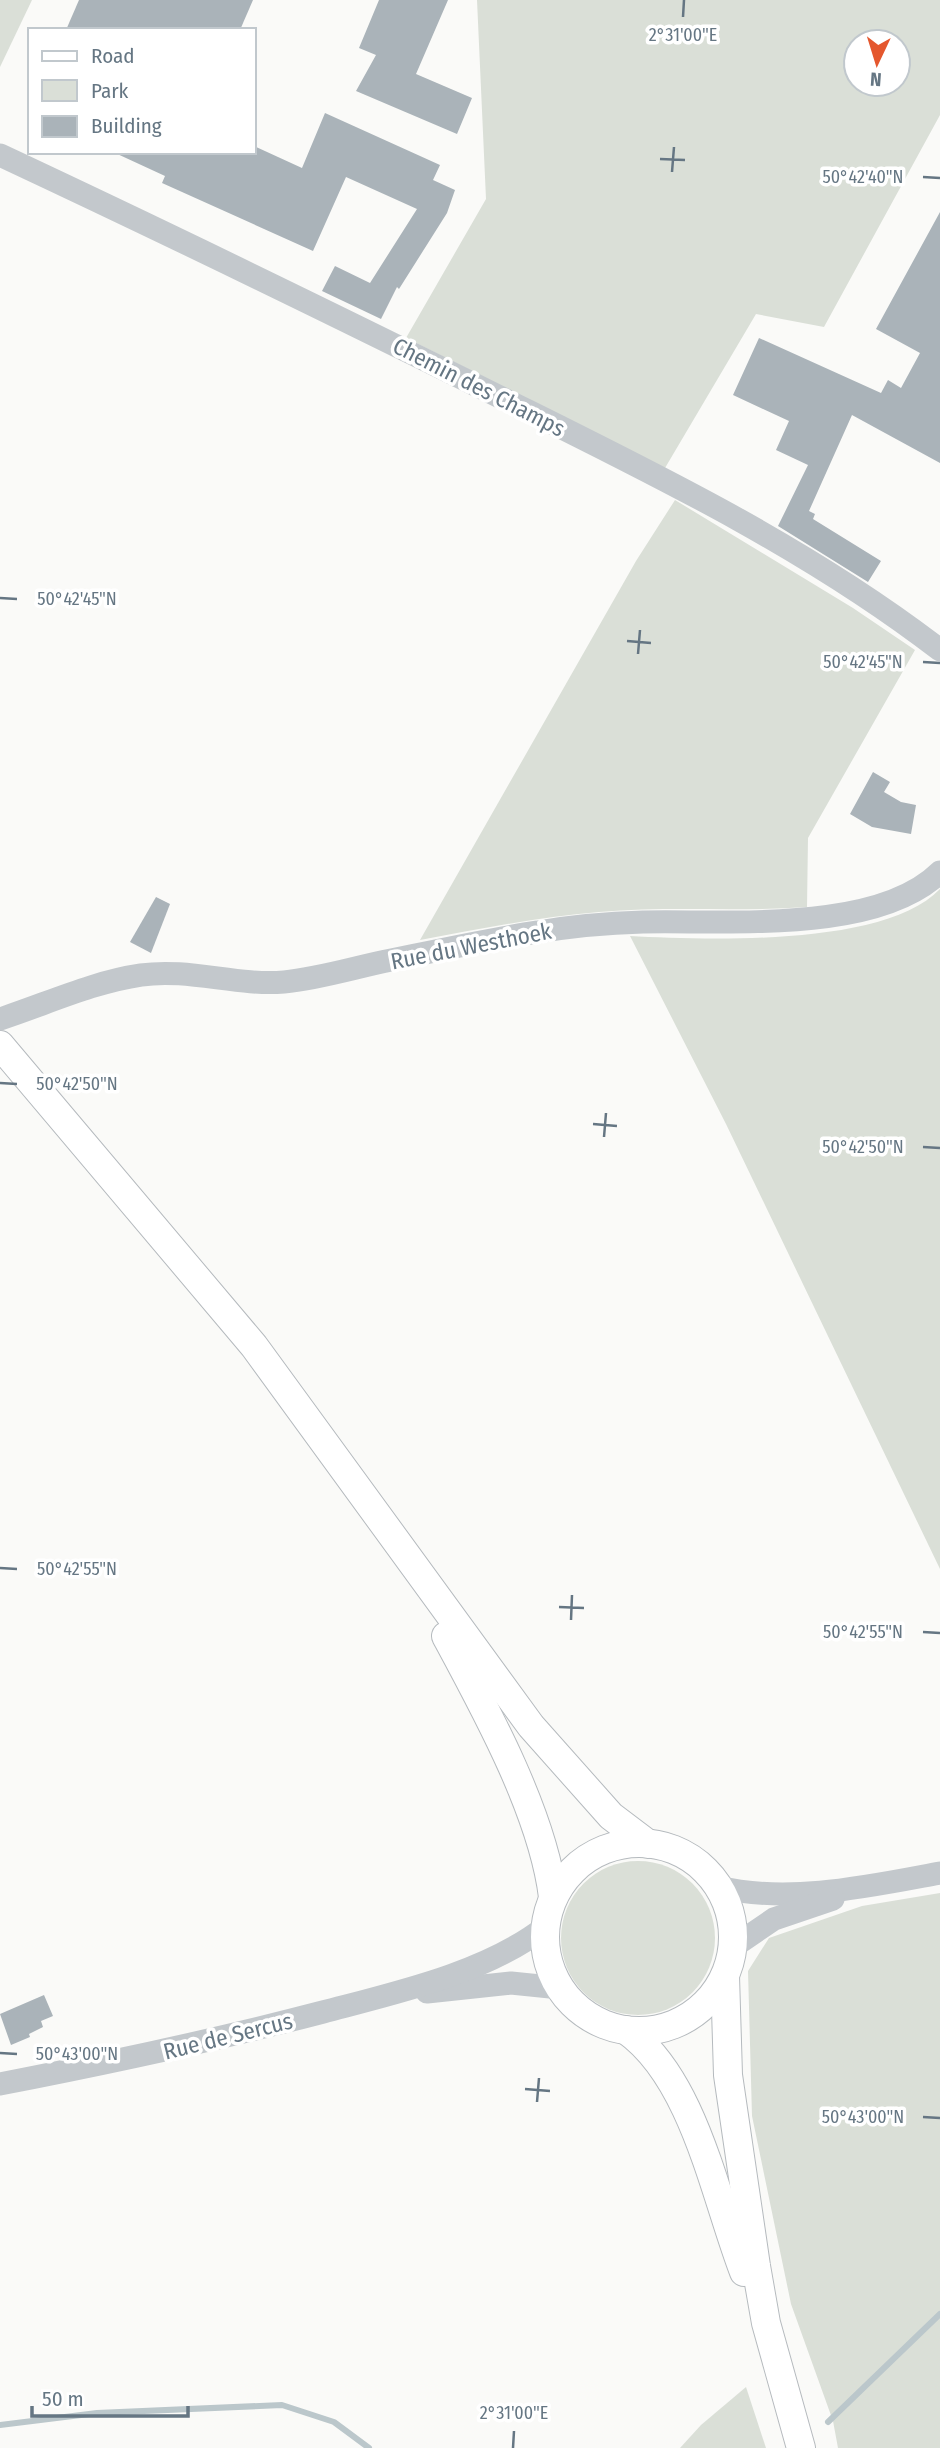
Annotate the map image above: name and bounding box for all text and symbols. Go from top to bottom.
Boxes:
text: 2°31'00"E [649,24,717,46]
legend [28,28,256,154]
north arrow [842,28,912,98]
text: Road [91,43,135,69]
text: N [869,68,882,91]
text: Park [91,78,129,104]
text: Building [91,113,162,139]
text: 50°42'40"N [822,166,904,188]
street label: Chemin des Champs [388,332,570,443]
text: 50°42'45"N [37,588,117,610]
text: 50°42'45"N [823,651,903,673]
street label: Rue du Westhoek [388,917,554,975]
text: 50°42'50"N [36,1073,118,1095]
text: 50°42'50"N [822,1136,904,1158]
text: 50°42'55"N [37,1558,117,1580]
text: 50°42'55"N [823,1621,903,1643]
street label: Rue de Sercus [161,2006,296,2066]
text: 50°43'00"N [36,2043,118,2065]
text: 50°43'00"N [822,2106,904,2128]
scale bar [32,2374,187,2418]
text: 50 m [42,2386,84,2412]
text: 2°31'00"E [480,2402,548,2424]

